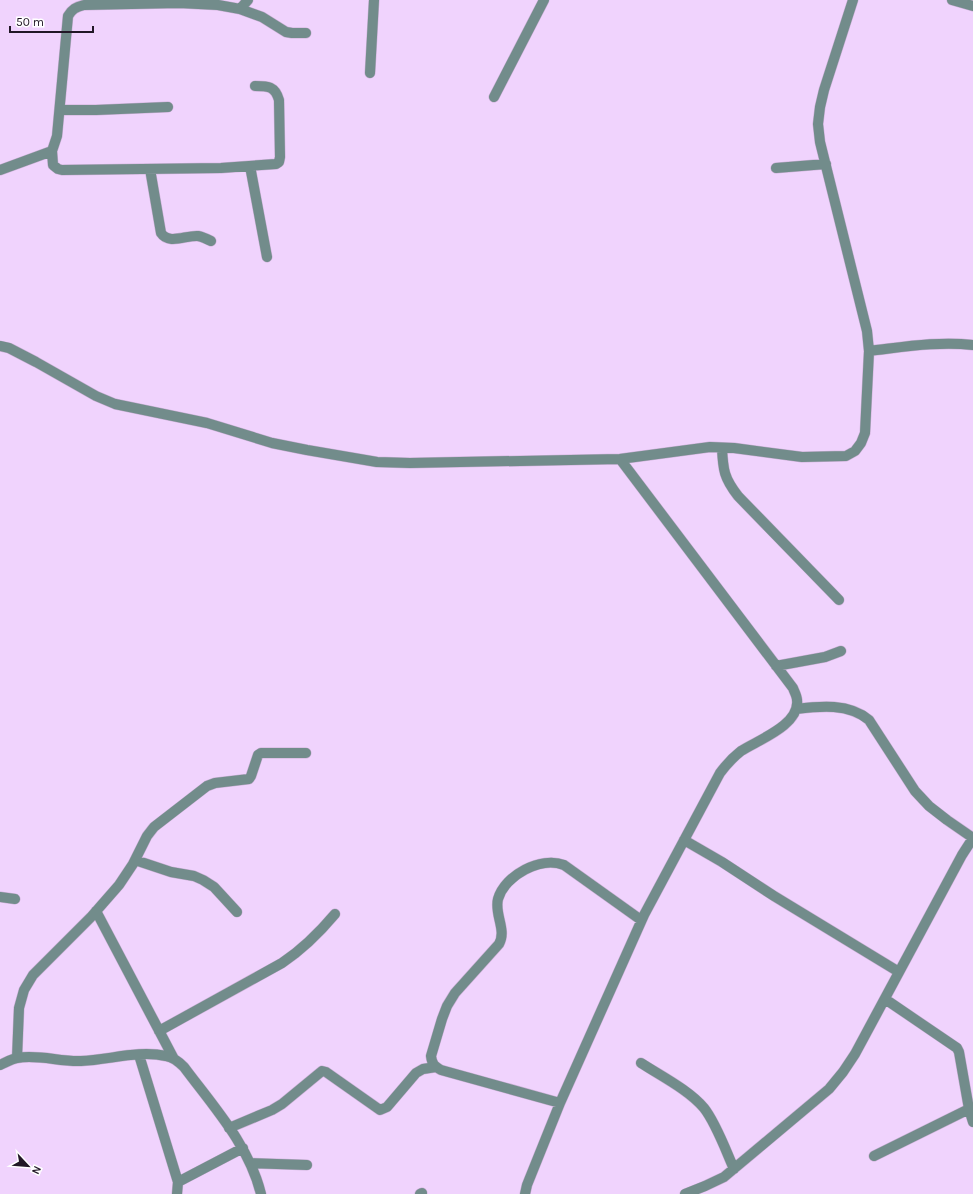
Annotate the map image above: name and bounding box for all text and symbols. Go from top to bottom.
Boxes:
scale bar [10,8,93,34]
text: 50 m [16,15,44,29]
north arrow [8,1146,48,1186]
text: N [29,1164,44,1177]

